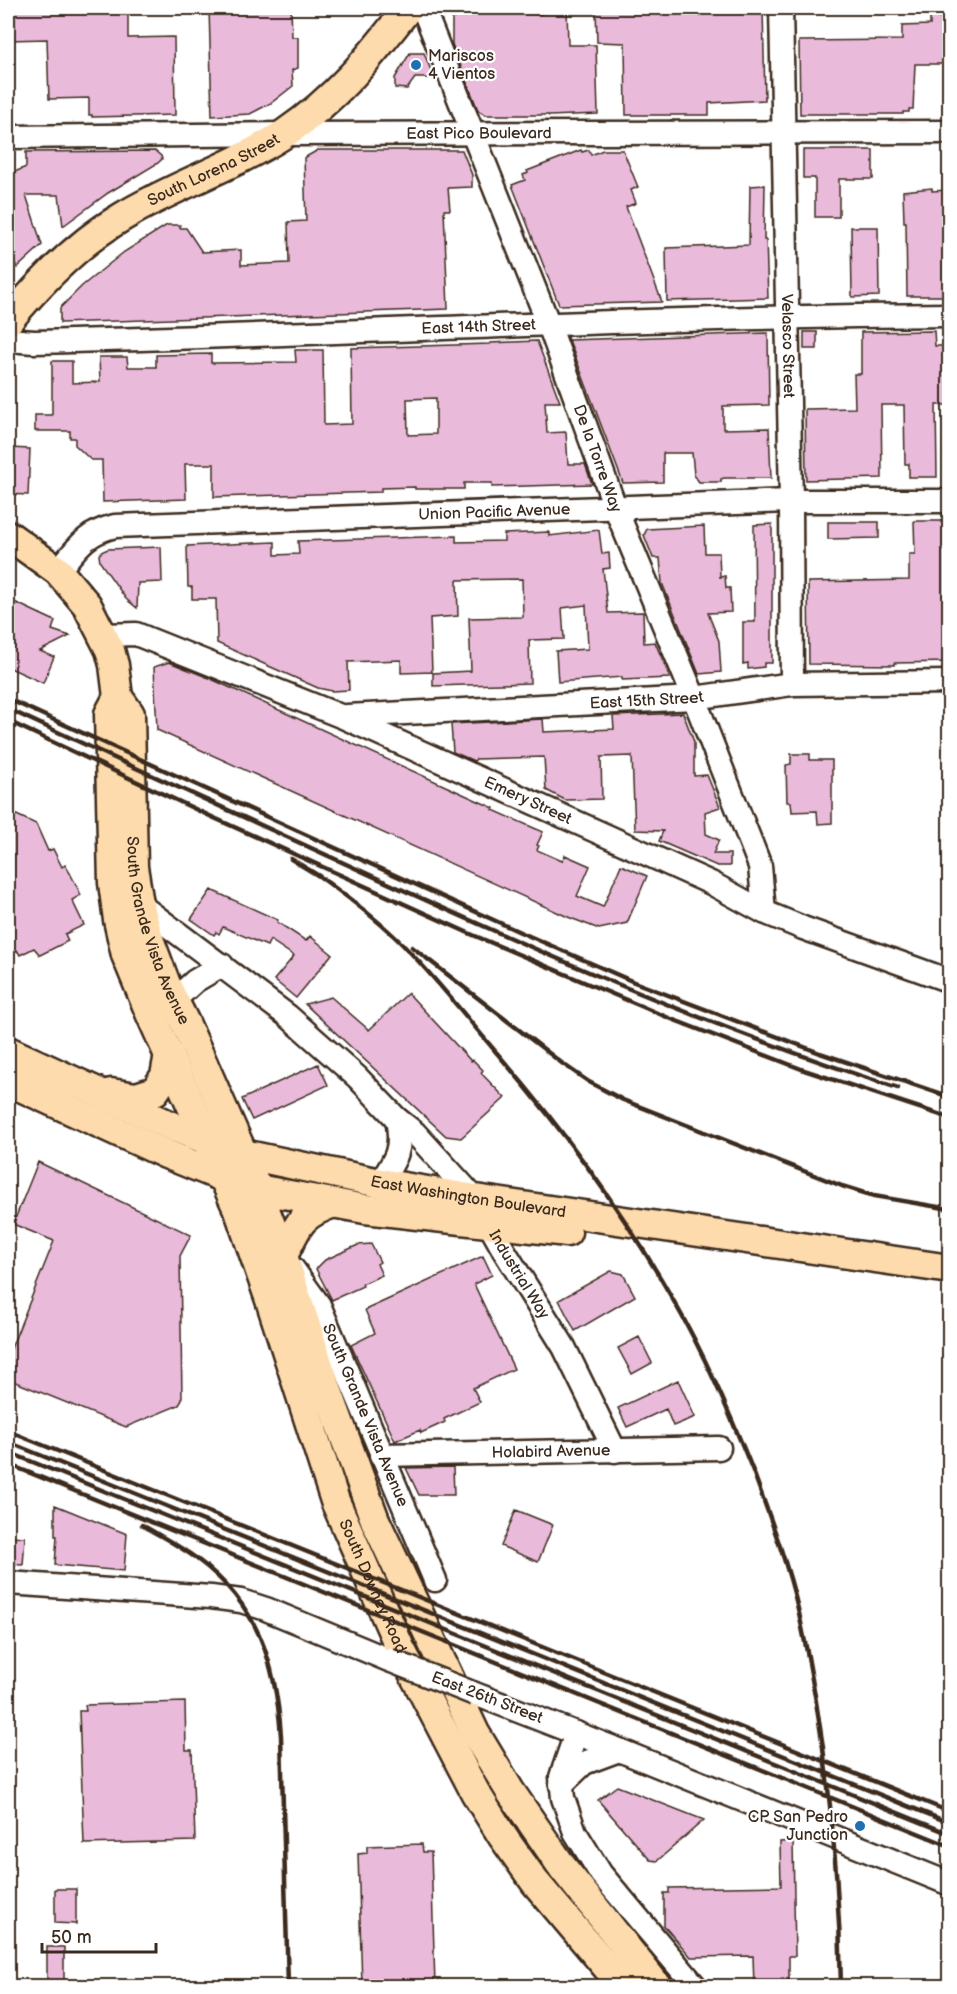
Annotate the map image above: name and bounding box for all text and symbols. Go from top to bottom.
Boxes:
place label: Mariscos 4 Vientos [428,47,495,84]
marker: Mariscos 4 Vientos [409,58,423,72]
street label: East Pico Boulevard [406,124,552,143]
street label: South Lorena Street [144,130,283,210]
street label: Velasco Street [777,294,798,398]
street label: East 14th Street [421,315,536,338]
street label: De la Torre Way [569,402,626,516]
street label: Union Pacific Avenue [418,500,571,524]
street label: East 15th Street [589,687,705,713]
street label: Emery Street [481,772,575,828]
street label: South Grande Vista Avenue [123,836,194,1028]
street label: East Washington Boulevard [369,1172,567,1222]
street label: Industrial Way [485,1227,554,1323]
street label: South Grande Vista Avenue [318,1321,413,1510]
street label: Holabird Avenue [491,1441,611,1462]
street label: South Downey Road [335,1516,411,1657]
street label: East 26th Street [429,1668,545,1728]
place label: CP San Pedro Junction [748,1808,848,1845]
marker: CP San Pedro Junction [853,1819,867,1833]
scale bar [42,1916,156,1954]
text: 50 m [51,1927,92,1948]

